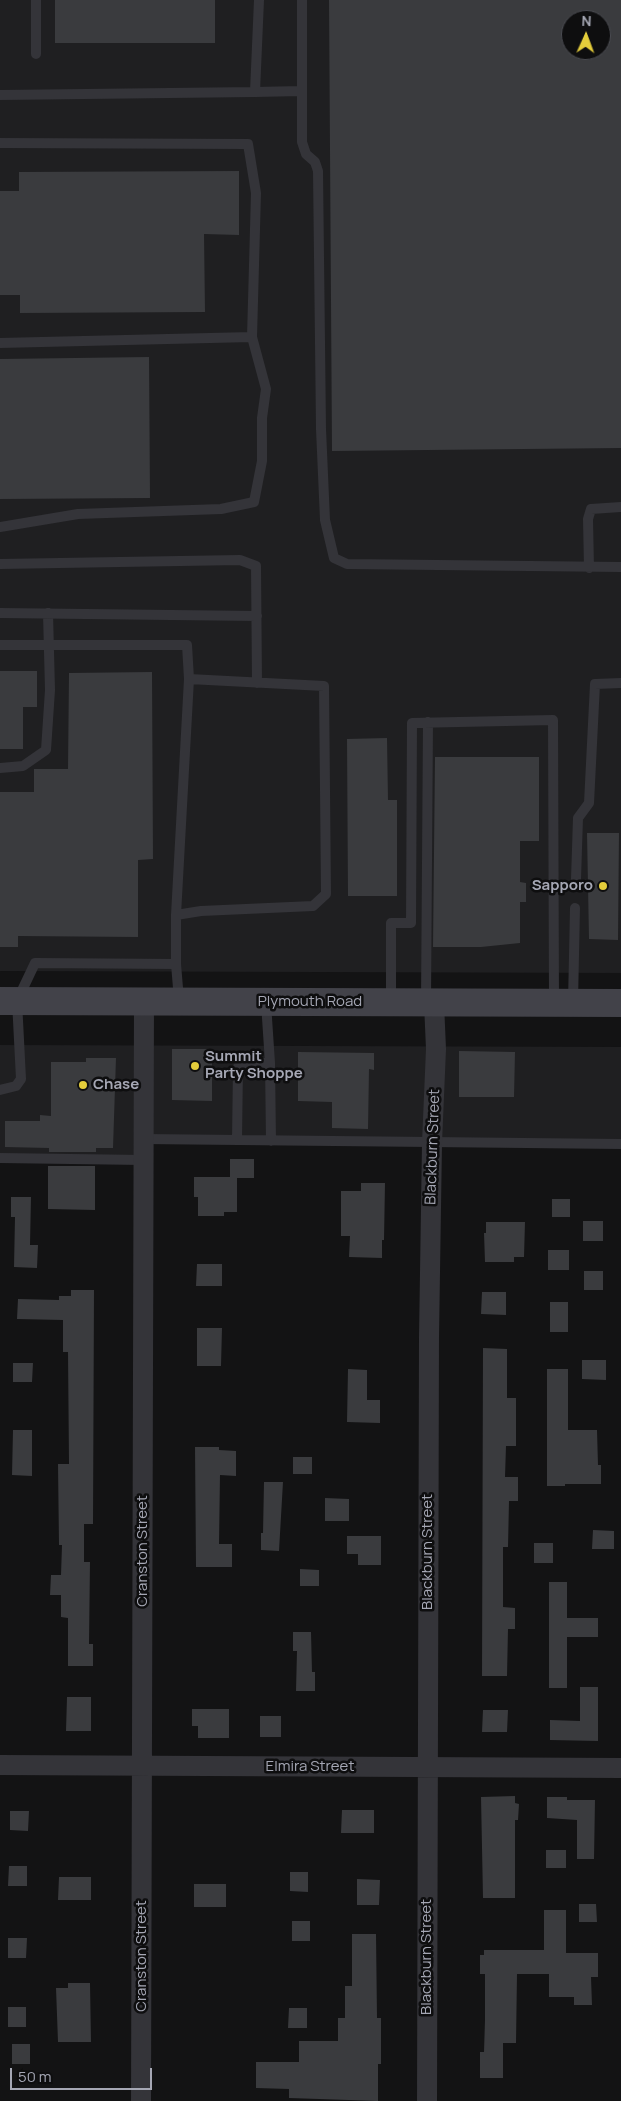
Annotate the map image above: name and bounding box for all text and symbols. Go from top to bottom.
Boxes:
north arrow [561,10,611,60]
text: N [581,11,592,30]
place label: Sapporo [532,877,593,895]
marker: Sapporo [597,880,609,892]
street label: Plymouth Road [258,993,362,1011]
place label: Summit Party Shoppe [205,1048,303,1083]
marker: Summit Party Shoppe [189,1060,201,1072]
place label: Chase [93,1076,139,1094]
marker: Chase [77,1079,89,1091]
street label: Blackburn Street [422,1089,444,1205]
street label: Blackburn Street [419,1494,437,1610]
street label: Cranston Street [134,1495,152,1607]
street label: Elmira Street [266,1758,354,1776]
street label: Blackburn Street [418,1899,436,2015]
street label: Cranston Street [133,1900,151,2012]
scale bar [12,2058,155,2090]
text: 50 m [18,2066,52,2087]

